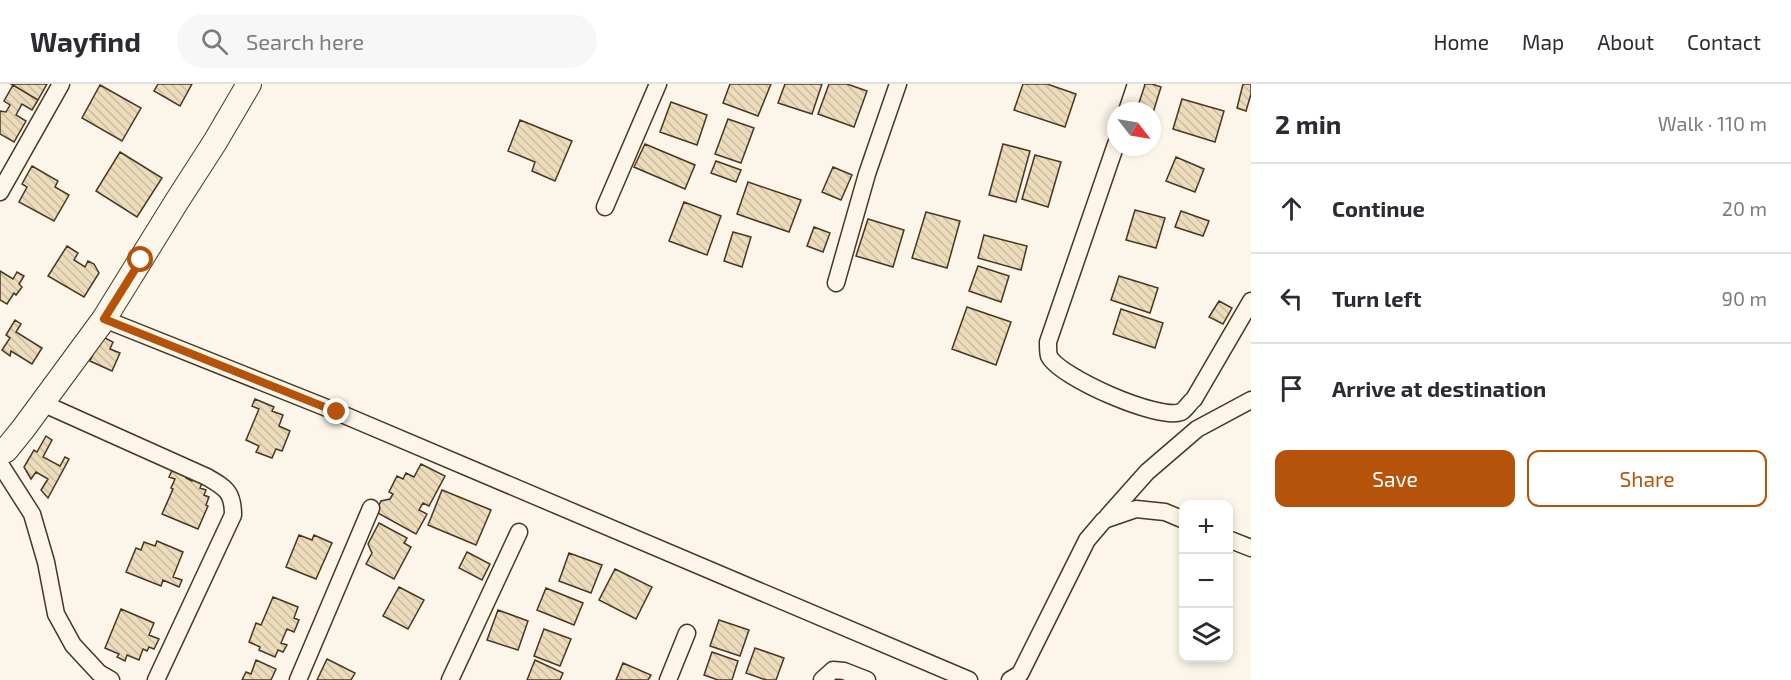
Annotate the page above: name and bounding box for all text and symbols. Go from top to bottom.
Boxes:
search box [177,14,597,68]
text: Wayfind [30,24,141,58]
icon: search [198,25,231,58]
text: Search here [246,28,364,54]
text: Home [1433,29,1489,54]
text: Map [1522,29,1564,54]
text: About [1597,29,1654,54]
text: Contact [1687,29,1761,54]
north arrow [1107,102,1161,156]
text: 2 min [1275,108,1341,139]
text: Walk · 110 m [1658,111,1767,135]
icon: ahead [1275,192,1308,225]
text: Continue [1332,195,1425,221]
text: 20 m [1722,196,1767,220]
route start [127,246,153,272]
icon: left [1275,282,1308,315]
text: Turn left [1332,285,1421,311]
text: 90 m [1722,286,1767,310]
icon: arrive [1275,372,1308,405]
text: Arrive at destination [1332,375,1546,401]
route end [323,398,349,424]
button: Save [1275,450,1515,507]
button: Share [1527,450,1767,507]
map controls [1179,500,1233,662]
button: + [1179,500,1233,554]
button: − [1179,554,1233,608]
button: layers [1179,608,1233,662]

